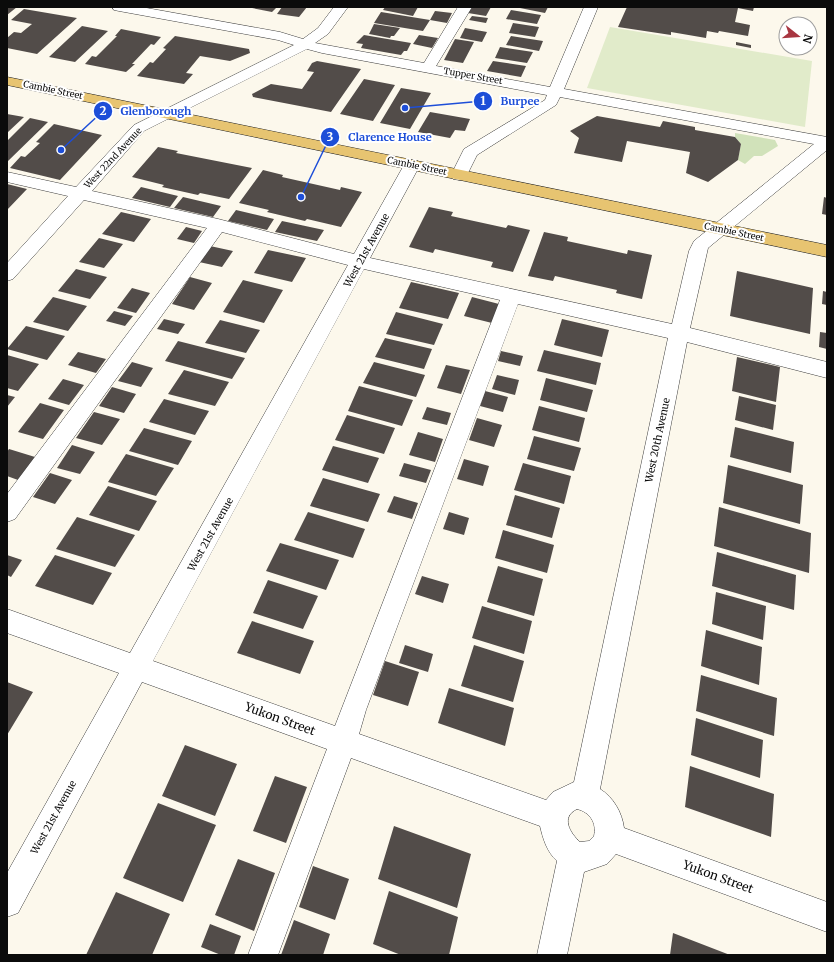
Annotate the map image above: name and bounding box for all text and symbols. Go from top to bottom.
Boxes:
north arrow [778,16,818,56]
text: N [800,33,816,45]
street label: Tupper Street [443,65,504,86]
street label: Cambie Street [22,78,84,101]
callout: Burpee [473,90,548,113]
text: 1 [480,93,486,108]
text: Burpee [500,94,540,108]
callout: Glenborough [93,99,199,122]
text: 2 [99,103,107,118]
text: Glenborough [121,104,192,118]
street label: West 22nd Avenue [81,125,144,191]
callout: Clarence House [320,126,440,149]
text: 3 [327,129,334,144]
text: Clarence House [348,130,432,144]
street label: Cambie Street [386,154,448,177]
street label: West 21st Avenue [340,211,392,290]
street label: Cambie Street [703,220,765,243]
street label: West 20th Avenue [642,397,673,485]
street label: West 21st Avenue [184,495,236,574]
street label: Yukon Street [242,698,318,738]
street label: West 21st Avenue [27,778,79,857]
street label: Yukon Street [680,856,756,896]

